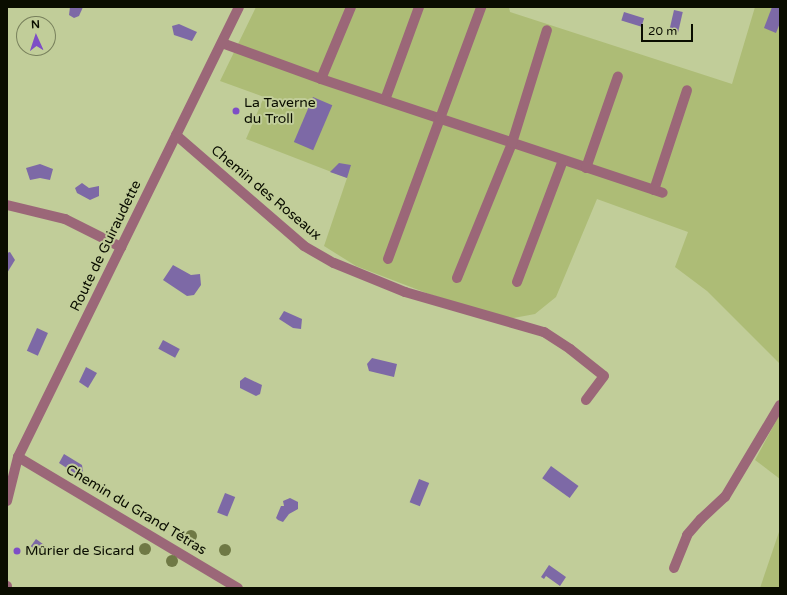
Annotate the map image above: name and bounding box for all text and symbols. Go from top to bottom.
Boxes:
north arrow [16,16,56,56]
scale bar [643,16,695,42]
text: N [31,18,40,31]
text: 20 m [648,24,677,38]
place label: La Taverne du Troll [244,95,316,128]
marker: La Taverne du Troll [231,106,241,116]
street label: Chemin des Roseaux [207,142,325,244]
street label: Route de Guiraudette [67,178,145,314]
street label: Chemin du Grand Tétras [63,461,209,559]
place label: Mûrier de Sicard [25,543,134,559]
marker: Mûrier de Sicard [12,546,22,556]

